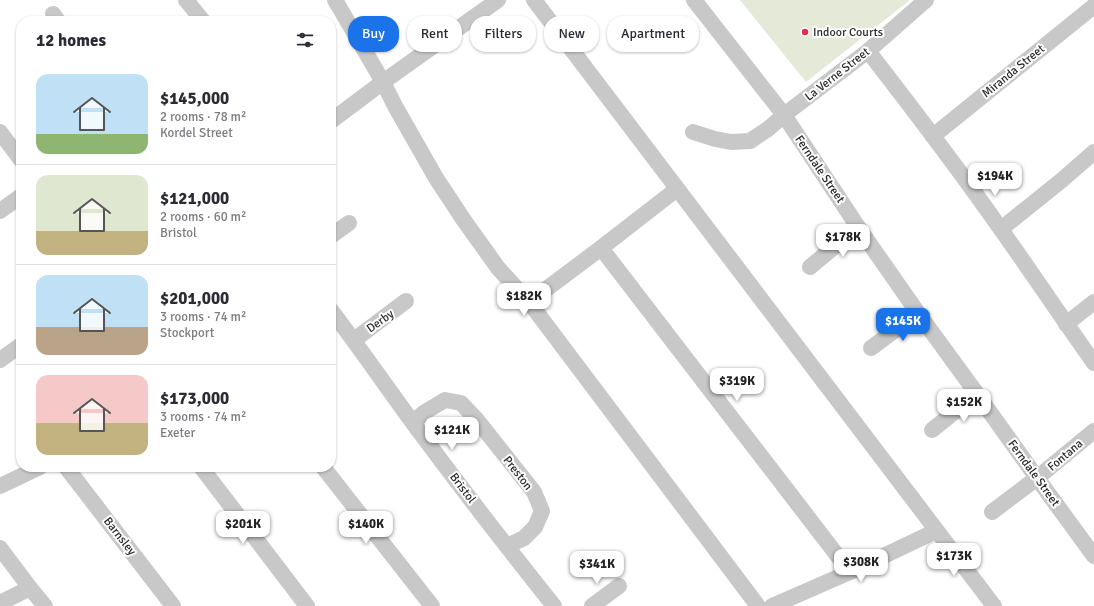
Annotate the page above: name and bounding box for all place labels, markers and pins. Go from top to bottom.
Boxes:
place label: Indoor Courts [813,25,883,40]
marker: Indoor Courts [800,27,810,37]
pin: $194K [967,163,1023,197]
pin: $178K [815,224,871,258]
pin: $182K [496,283,552,317]
pin: $145K [875,308,931,342]
pin: $319K [709,368,765,402]
pin: $152K [936,389,992,423]
pin: $121K [424,417,480,451]
pin: $201K [215,511,271,545]
pin: $140K [338,511,394,545]
pin: $173K [926,543,982,577]
pin: $308K [833,549,889,583]
pin: $341K [569,551,625,585]

